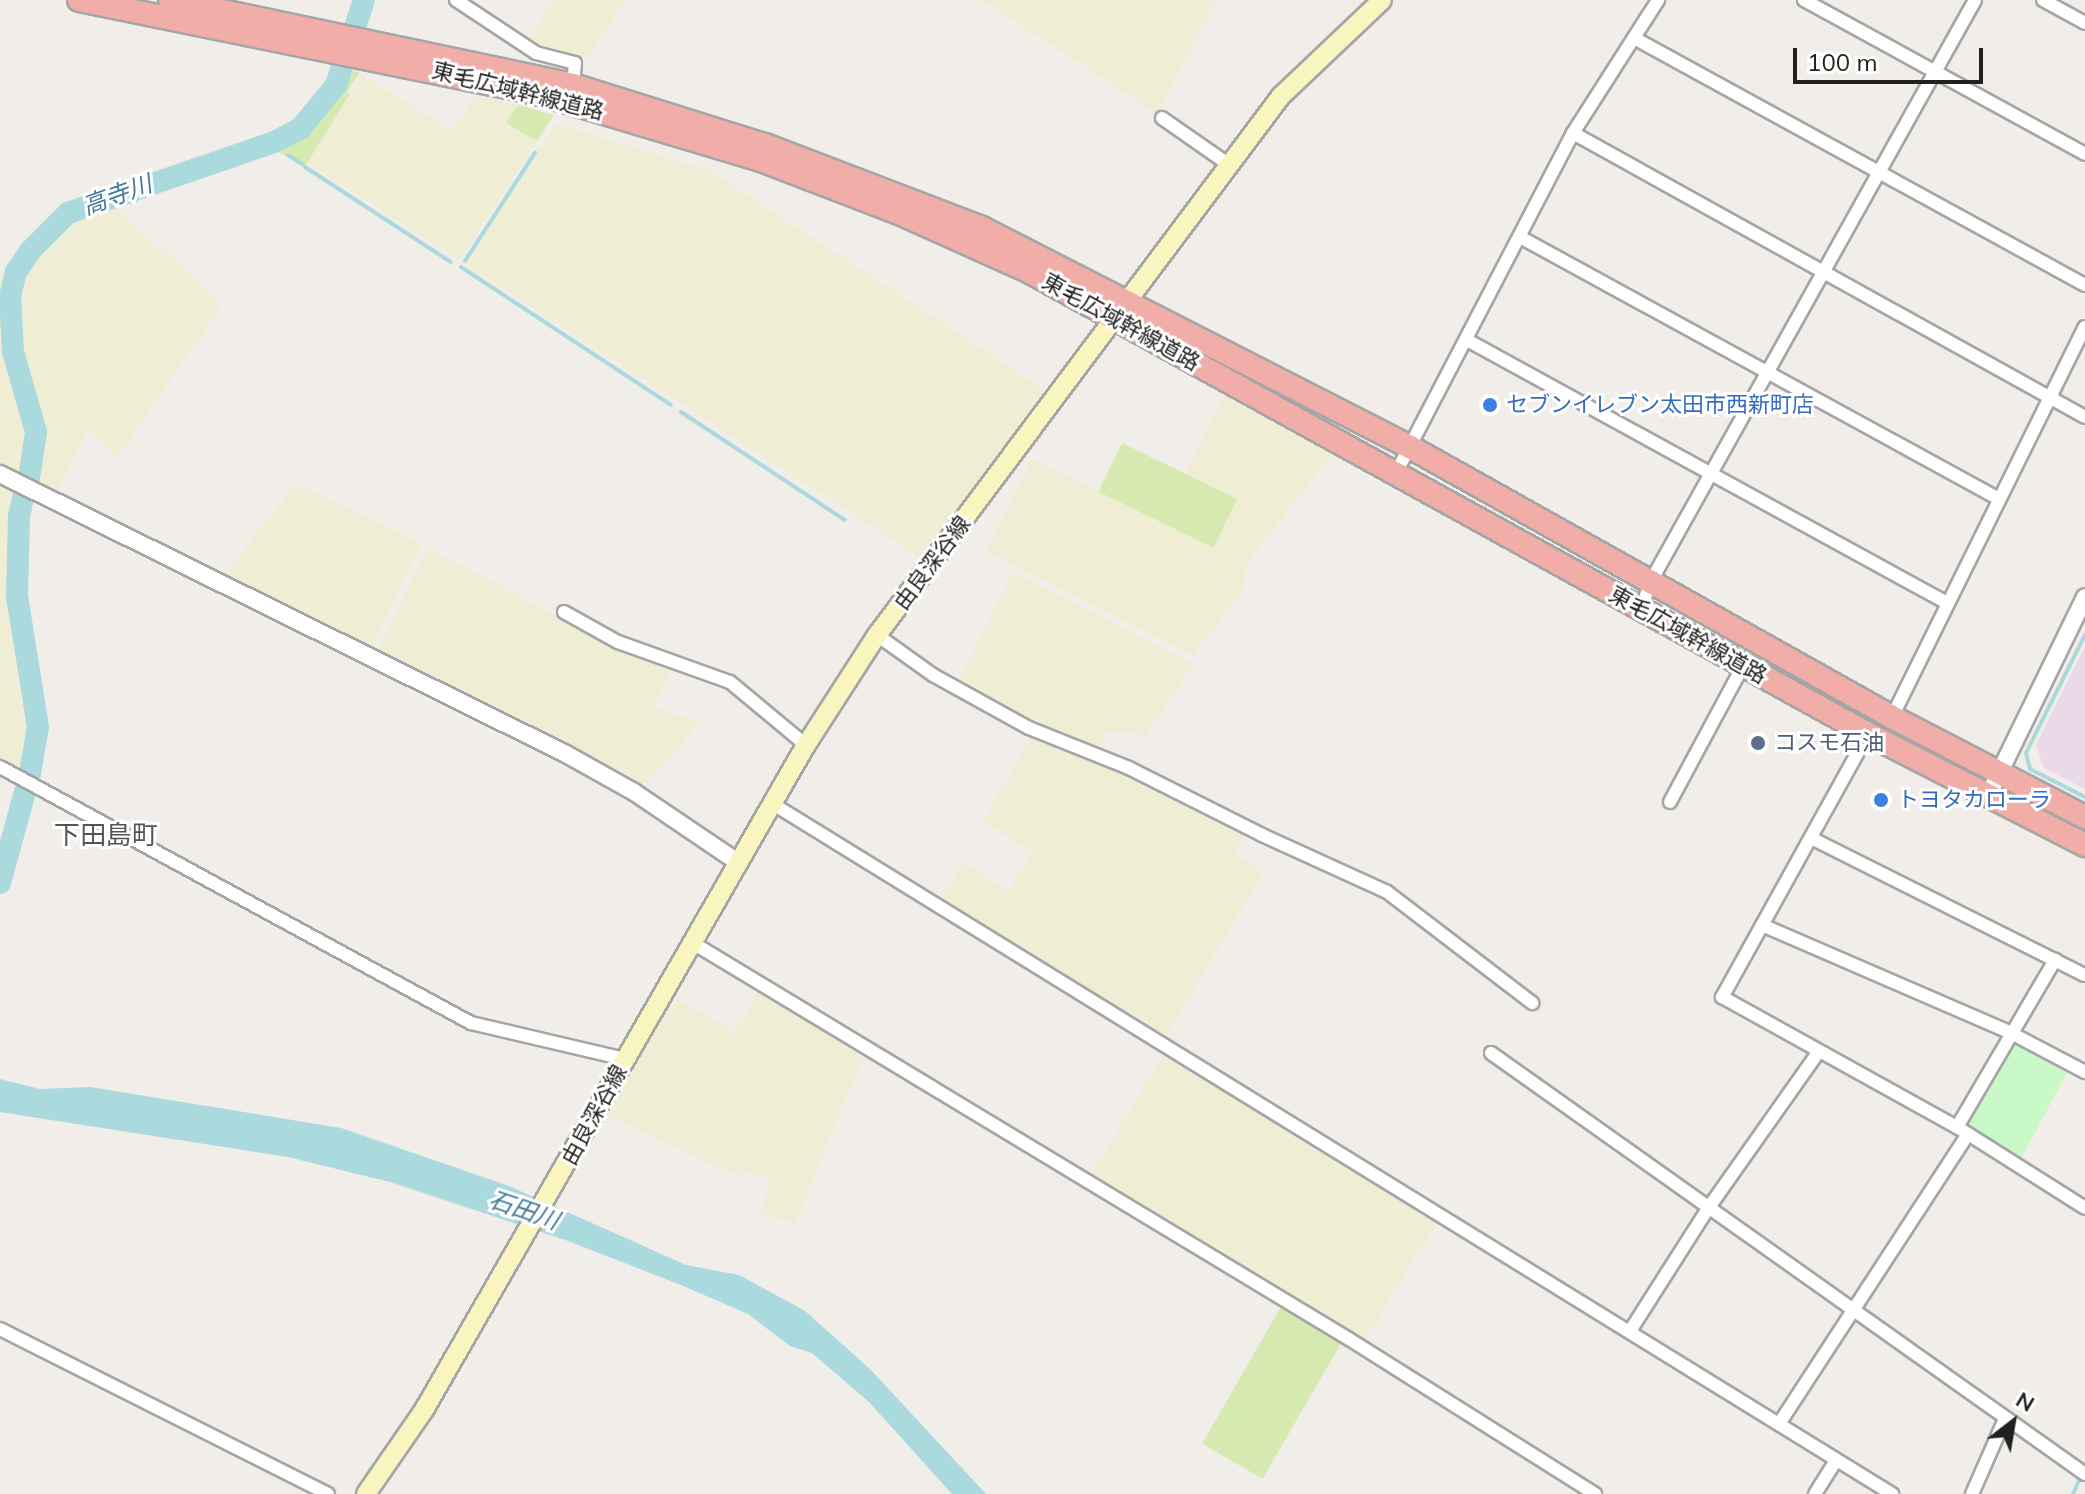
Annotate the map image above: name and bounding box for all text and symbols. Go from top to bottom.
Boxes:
scale bar [1797,32,1987,82]
text: 100 m [1807,47,1878,77]
street label: 東毛広域幹線道路 [429,57,607,125]
water label: 高寺川 [78,169,156,221]
street label: 東毛広域幹線道路 [1038,268,1204,376]
place label: セブンイレブン太田市西新町店 [1506,392,1814,418]
marker: セブンイレブン太田市西新町店 [1481,396,1499,414]
street label: 由良深谷線 [888,511,976,615]
street label: 東毛広域幹線道路 [1605,581,1771,689]
place label: コスモ石油 [1774,730,1884,756]
marker: コスモ石油 [1749,734,1767,752]
place label: トヨタカローラ [1897,787,2051,813]
marker: トヨタカローラ [1872,791,1890,809]
district label: 下田島町 [54,819,158,851]
street label: 由良深谷線 [556,1060,632,1170]
water label: 石田川 [485,1185,563,1235]
north arrow [1973,1382,2053,1462]
text: N [2011,1385,2040,1418]

